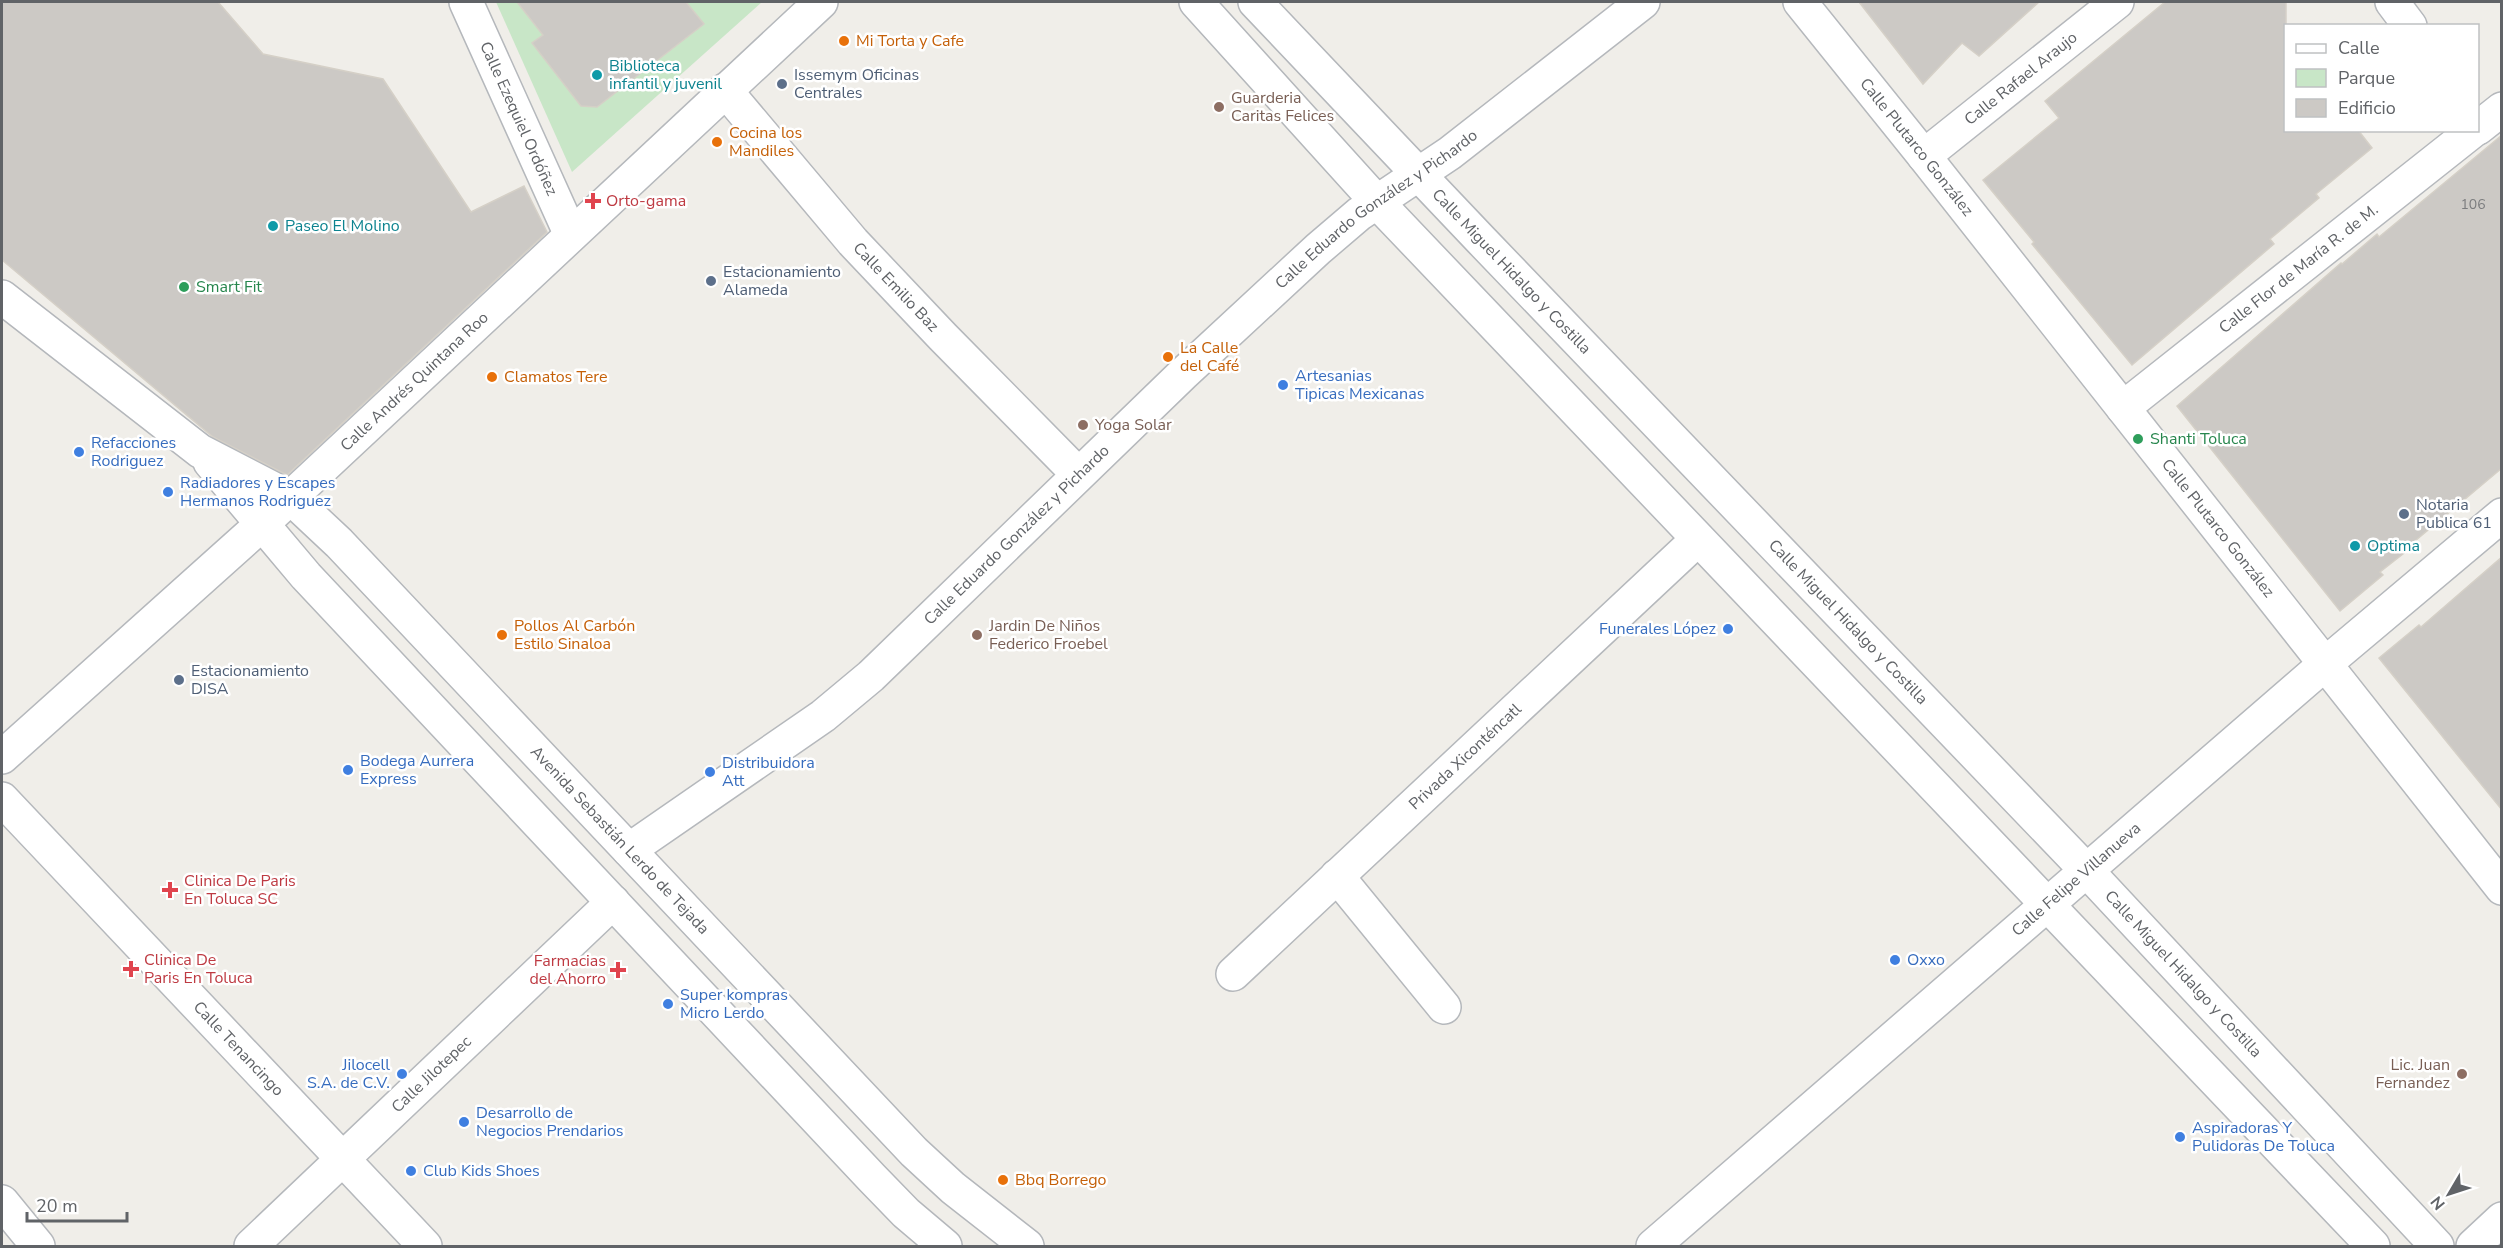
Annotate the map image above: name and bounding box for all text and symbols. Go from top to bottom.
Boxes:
legend [2284,24,2479,132]
street label: Calle Rafael Araujo [1960,27,2082,131]
place label: Mi Torta y Cafe [856,30,964,52]
marker: Mi Torta y Cafe [837,34,851,48]
text: Calle [2338,36,2380,60]
street label: Calle Ezequiel Ordóñez [474,38,563,199]
place label: Biblioteca infantil y juvenil [609,55,722,95]
place label: Issemym Oficinas Centrales [794,64,919,104]
text: Parque [2338,66,2395,90]
marker: Biblioteca infantil y juvenil [590,68,604,82]
street label: Calle Plutarco González [1854,73,1978,221]
marker: Issemym Oficinas Centrales [775,77,789,91]
place label: Guarderia Caritas Felices [1231,87,1334,127]
text: Edificio [2338,96,2396,120]
marker: Guarderia Caritas Felices [1212,100,1226,114]
place label: Cocina los Mandiles [729,122,802,162]
street label: Calle Eduardo González y Pichardo [1270,124,1482,294]
marker: Cocina los Mandiles [710,135,724,149]
street label: Calle Miguel Hidalgo y Costilla [1427,184,1596,359]
place label: Orto-gama [606,190,686,212]
marker: Orto-gama [584,192,602,210]
house number: 106 [2460,195,2486,214]
street label: Calle Flor de María R. de M. [2214,199,2383,339]
place label: Paseo El Molino [285,215,400,237]
marker: Paseo El Molino [266,219,280,233]
street label: Calle Emilio Baz [848,238,944,337]
place label: Estacionamiento Alameda [723,261,841,301]
marker: Estacionamiento Alameda [704,274,718,288]
place label: Smart Fit [196,276,262,298]
marker: Smart Fit [177,280,191,294]
street label: Calle Andrés Quintana Roo [336,307,493,456]
place label: La Calle del Café [1180,337,1239,377]
marker: La Calle del Café [1161,350,1175,364]
place label: Artesanias Tipicas Mexicanas [1295,365,1424,405]
place label: Clamatos Tere [504,366,607,388]
marker: Clamatos Tere [485,370,499,384]
marker: Artesanias Tipicas Mexicanas [1276,378,1290,392]
place label: Yoga Solar [1094,414,1172,436]
marker: Yoga Solar [1076,418,1090,432]
place label: Shanti Toluca [2150,428,2247,450]
place label: Refacciones Rodriguez [91,432,176,472]
marker: Shanti Toluca [2131,432,2145,446]
street label: Calle Eduardo González y Pichardo [919,440,1114,630]
marker: Refacciones Rodriguez [72,445,86,459]
street label: Calle Plutarco González [2156,454,2280,602]
place label: Radiadores y Escapes Hermanos Rodriguez [180,472,335,512]
marker: Radiadores y Escapes Hermanos Rodriguez [161,485,175,499]
place label: Notaria Publica 61 [2416,494,2492,534]
marker: Notaria Publica 61 [2397,507,2411,521]
street label: Calle Miguel Hidalgo y Costilla [1763,535,1933,710]
place label: Optima [2367,535,2420,557]
marker: Optima [2348,539,2362,553]
place label: Pollos Al Carbón Estilo Sinaloa [514,615,635,655]
place label: Jardin De Niños Federico Froebel [988,615,1108,655]
place label: Funerales López [1599,618,1716,640]
marker: Funerales López [1721,622,1735,636]
marker: Pollos Al Carbón Estilo Sinaloa [495,628,509,642]
marker: Jardin De Niños Federico Froebel [970,628,984,642]
place label: Estacionamiento DISA [191,660,309,700]
marker: Estacionamiento DISA [172,673,186,687]
street label: Privada Xiconténcatl [1404,698,1526,815]
street label: Avenida Sebastián Lerdo de Tejada [525,741,714,939]
place label: Bodega Aurrera Express [360,750,474,790]
place label: Distribuidora Att [722,752,815,792]
marker: Bodega Aurrera Express [341,763,355,777]
marker: Distribuidora Att [703,765,717,779]
street label: Calle Felipe Villanueva [2007,817,2146,941]
place label: Clinica De Paris En Toluca SC [184,870,296,910]
marker: Clinica De Paris En Toluca SC [161,881,179,899]
street label: Calle Miguel Hidalgo y Costilla [2100,886,2267,1062]
place label: Clinica De Paris En Toluca [144,949,253,989]
place label: Oxxo [1907,949,1945,971]
place label: Farmacias del Ahorro [529,950,606,990]
marker: Oxxo [1888,953,1902,967]
marker: Clinica De Paris En Toluca [122,960,140,978]
marker: Farmacias del Ahorro [611,963,625,977]
place label: Super kompras Micro Lerdo [680,984,788,1024]
street label: Calle Tenancingo [188,997,289,1101]
marker: Super kompras Micro Lerdo [661,997,675,1011]
street label: Calle Jilotepec [387,1031,477,1118]
place label: Jilocell S.A. de C.V. [307,1054,390,1094]
place label: Lic. Juan Fernandez [2375,1054,2450,1094]
marker: Jilocell S.A. de C.V. [395,1067,409,1081]
marker: Lic. Juan Fernandez [2455,1067,2469,1081]
place label: Desarrollo de Negocios Prendarios [476,1102,623,1142]
marker: Desarrollo de Negocios Prendarios [457,1115,471,1129]
place label: Aspiradoras Y Pulidoras De Toluca [2192,1117,2335,1157]
marker: Aspiradoras Y Pulidoras De Toluca [2173,1130,2187,1144]
place label: Club Kids Shoes [423,1160,540,1182]
marker: Club Kids Shoes [404,1164,418,1178]
north arrow [2419,1164,2479,1224]
place label: Bbq Borrego [1015,1169,1107,1191]
marker: Bbq Borrego [996,1173,1010,1187]
scale bar [27,1185,128,1223]
text: N [2426,1191,2450,1214]
text: 20 m [36,1194,78,1218]

